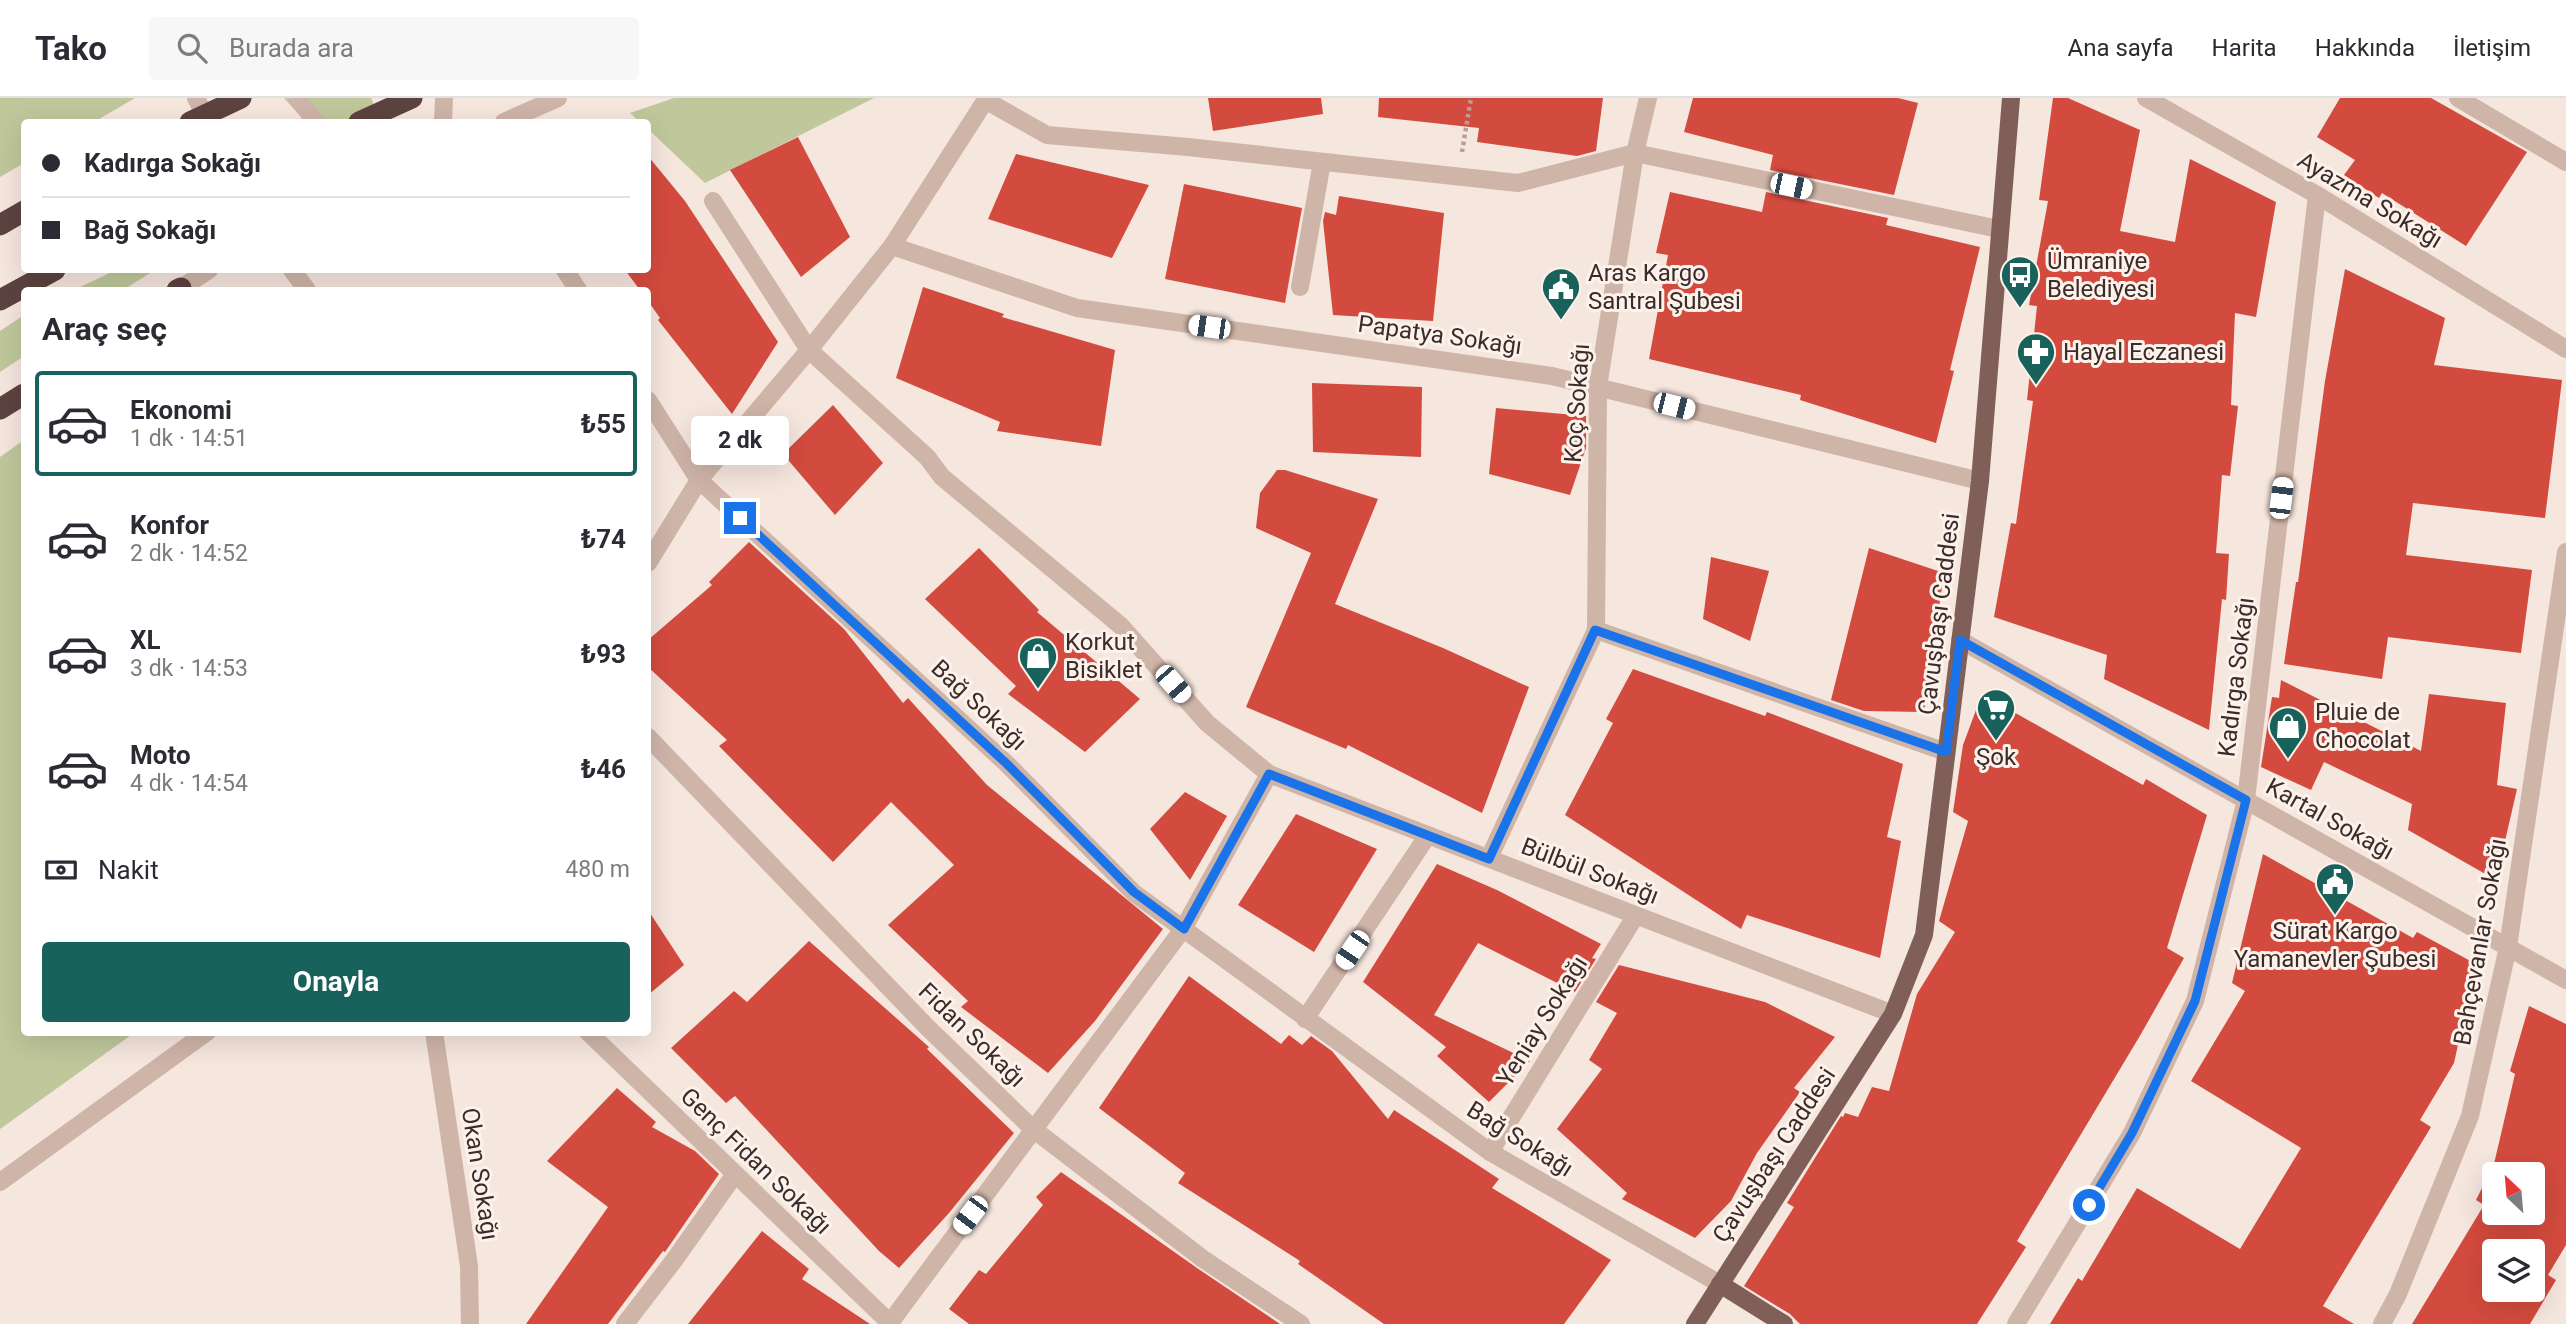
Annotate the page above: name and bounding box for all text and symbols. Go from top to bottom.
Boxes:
search box [149,17,639,80]
text: Tako [35,29,107,68]
icon: search [173,29,211,67]
text: Burada ara [229,33,354,63]
text: Ana sayfa [2068,34,2174,62]
text: Harita [2212,34,2277,62]
text: Hakkında [2315,34,2415,62]
text: İletişim [2453,34,2531,62]
street label: Ayazma Sokağı [2293,146,2447,254]
text: Kadırga Sokağı [84,148,261,178]
car [1769,171,1814,201]
text: Bağ Sokağı [84,215,216,245]
place label: Ümraniye Belediyesi [2047,247,2155,303]
bus stop icon: Ümraniye Belediyesi [1999,254,2041,309]
place label: Aras Kargo Santral Şubesi [1588,259,1741,315]
public building icon: Aras Kargo Santral Şubesi [1540,266,1582,321]
text: Araç seç [42,310,167,348]
street label: Papatya Sokağı [1356,310,1524,360]
car [1187,314,1232,340]
pharmacy icon: Hayal Eczanesi [2015,331,2057,386]
place label: Hayal Eczanesi [2063,338,2224,366]
street label: Koç Sokağı [1559,342,1595,464]
car [1652,391,1697,421]
icon: car [46,392,109,455]
text: Ekonomi [130,395,232,425]
text: ₺55 [581,409,626,439]
callout: 2 dk [691,416,789,466]
text: 1 dk · 14:51 [130,425,248,452]
text: 2 dk [718,427,762,454]
car [2269,476,2294,520]
route end [724,502,756,534]
icon: car [46,507,109,570]
text: Konfor [130,510,209,540]
street label: Çavuşbaşı Caddesi [1913,511,1965,717]
text: ₺74 [581,524,626,554]
text: 2 dk · 14:52 [130,540,248,567]
street label: Kadırga Sokağı [2212,596,2260,758]
icon: car [46,622,109,685]
text: XL [130,625,161,655]
place label: Korkut Bisiklet [1065,628,1143,684]
shop icon: Korkut Bisiklet [1017,635,1059,690]
text: ₺93 [581,639,626,669]
street label: Bağ Sokağı [926,654,1032,756]
text: 3 dk · 14:53 [130,655,248,682]
car [1152,661,1195,707]
supermarket icon: Şok [1975,687,2017,742]
place label: Pluie de Chocolat [2315,698,2411,754]
shop icon: Pluie de Chocolat [2267,705,2309,760]
icon: car [46,737,109,800]
text: Moto [130,740,191,770]
place label: Şok [1976,743,2017,771]
text: ₺46 [581,754,626,784]
text: 4 dk · 14:54 [130,770,248,797]
street label: Kartal Sokağı [2261,772,2399,866]
street label: Bülbül Sokağı [1517,832,1663,910]
street label: Bahçevanlar Sokağı [2448,836,2512,1048]
icon: cash [42,851,80,889]
text: Nakit [98,855,159,885]
text: 480 m [565,856,630,883]
public building icon: Sürat Kargo Yamanevler Şubesi [2314,861,2356,916]
place label: Sürat Kargo Yamanevler Şubesi [2234,917,2436,973]
car [1332,927,1373,973]
button: Onayla [42,942,630,1022]
street label: Yeniay Sokağı [1491,951,1593,1091]
street label: Fidan Sokağı [913,977,1031,1093]
street label: Çavuşbaşı Caddesi [1707,1062,1841,1248]
street label: Genç Fidan Sokağı [675,1082,837,1240]
street label: Bağ Sokağı [1462,1095,1578,1183]
street label: Okan Sokağı [456,1106,504,1242]
north arrow [2482,1162,2544,1225]
map controls [2482,1162,2545,1302]
route start [2073,1189,2105,1221]
car [949,1192,992,1238]
button: layers [2482,1239,2545,1302]

